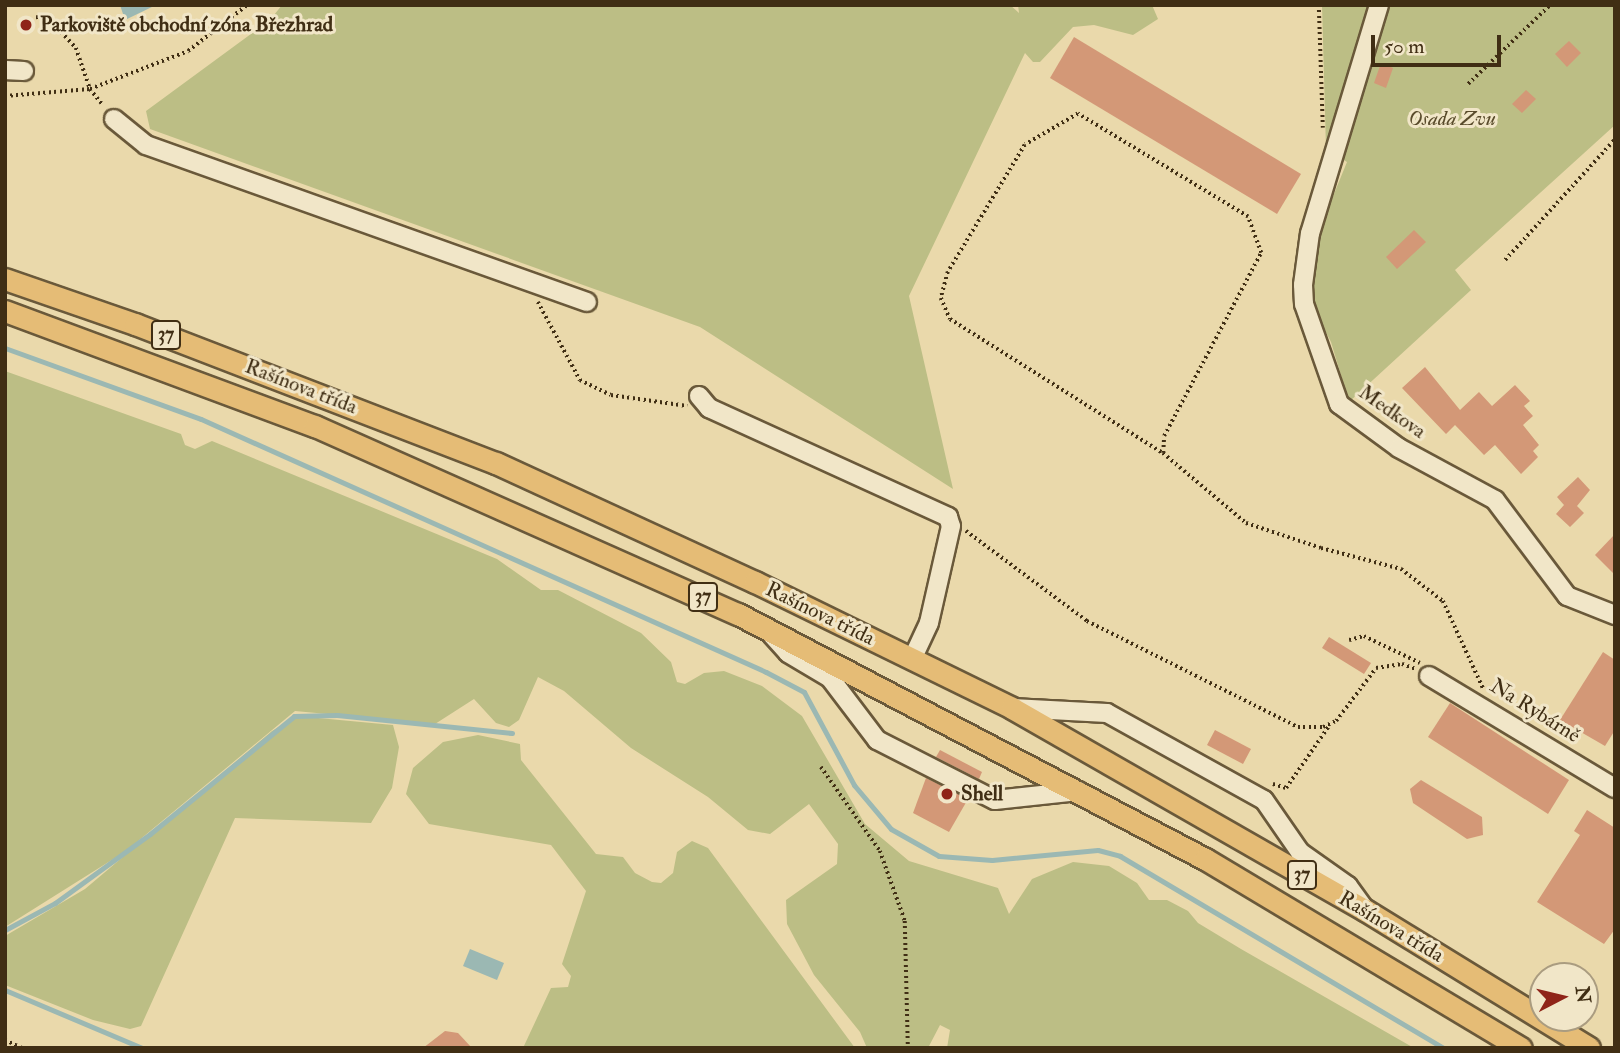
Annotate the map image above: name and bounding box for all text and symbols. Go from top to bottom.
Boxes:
place label: Parkoviště obchodní zóna Březhrad [40,12,333,38]
marker: Parkoviště obchodní zóna Březhrad [18,17,34,33]
scale bar [1375,21,1504,65]
text: 50 m [1384,33,1425,60]
park label: Osada Zvu [1408,106,1496,132]
road number: 37 [150,320,182,350]
street label: Rašínova třída [241,354,361,420]
street label: Medkova [1354,380,1430,444]
street label: Rašínova třída [761,577,879,651]
road number: 37 [687,582,719,612]
street label: Na Rybárně [1485,673,1585,749]
place label: Shell [961,781,1003,807]
marker: Shell [939,786,955,802]
road number: 37 [1286,860,1318,890]
street label: Rašínova třída [1334,886,1448,968]
north arrow [1529,962,1599,1032]
text: N [1570,985,1596,1005]

